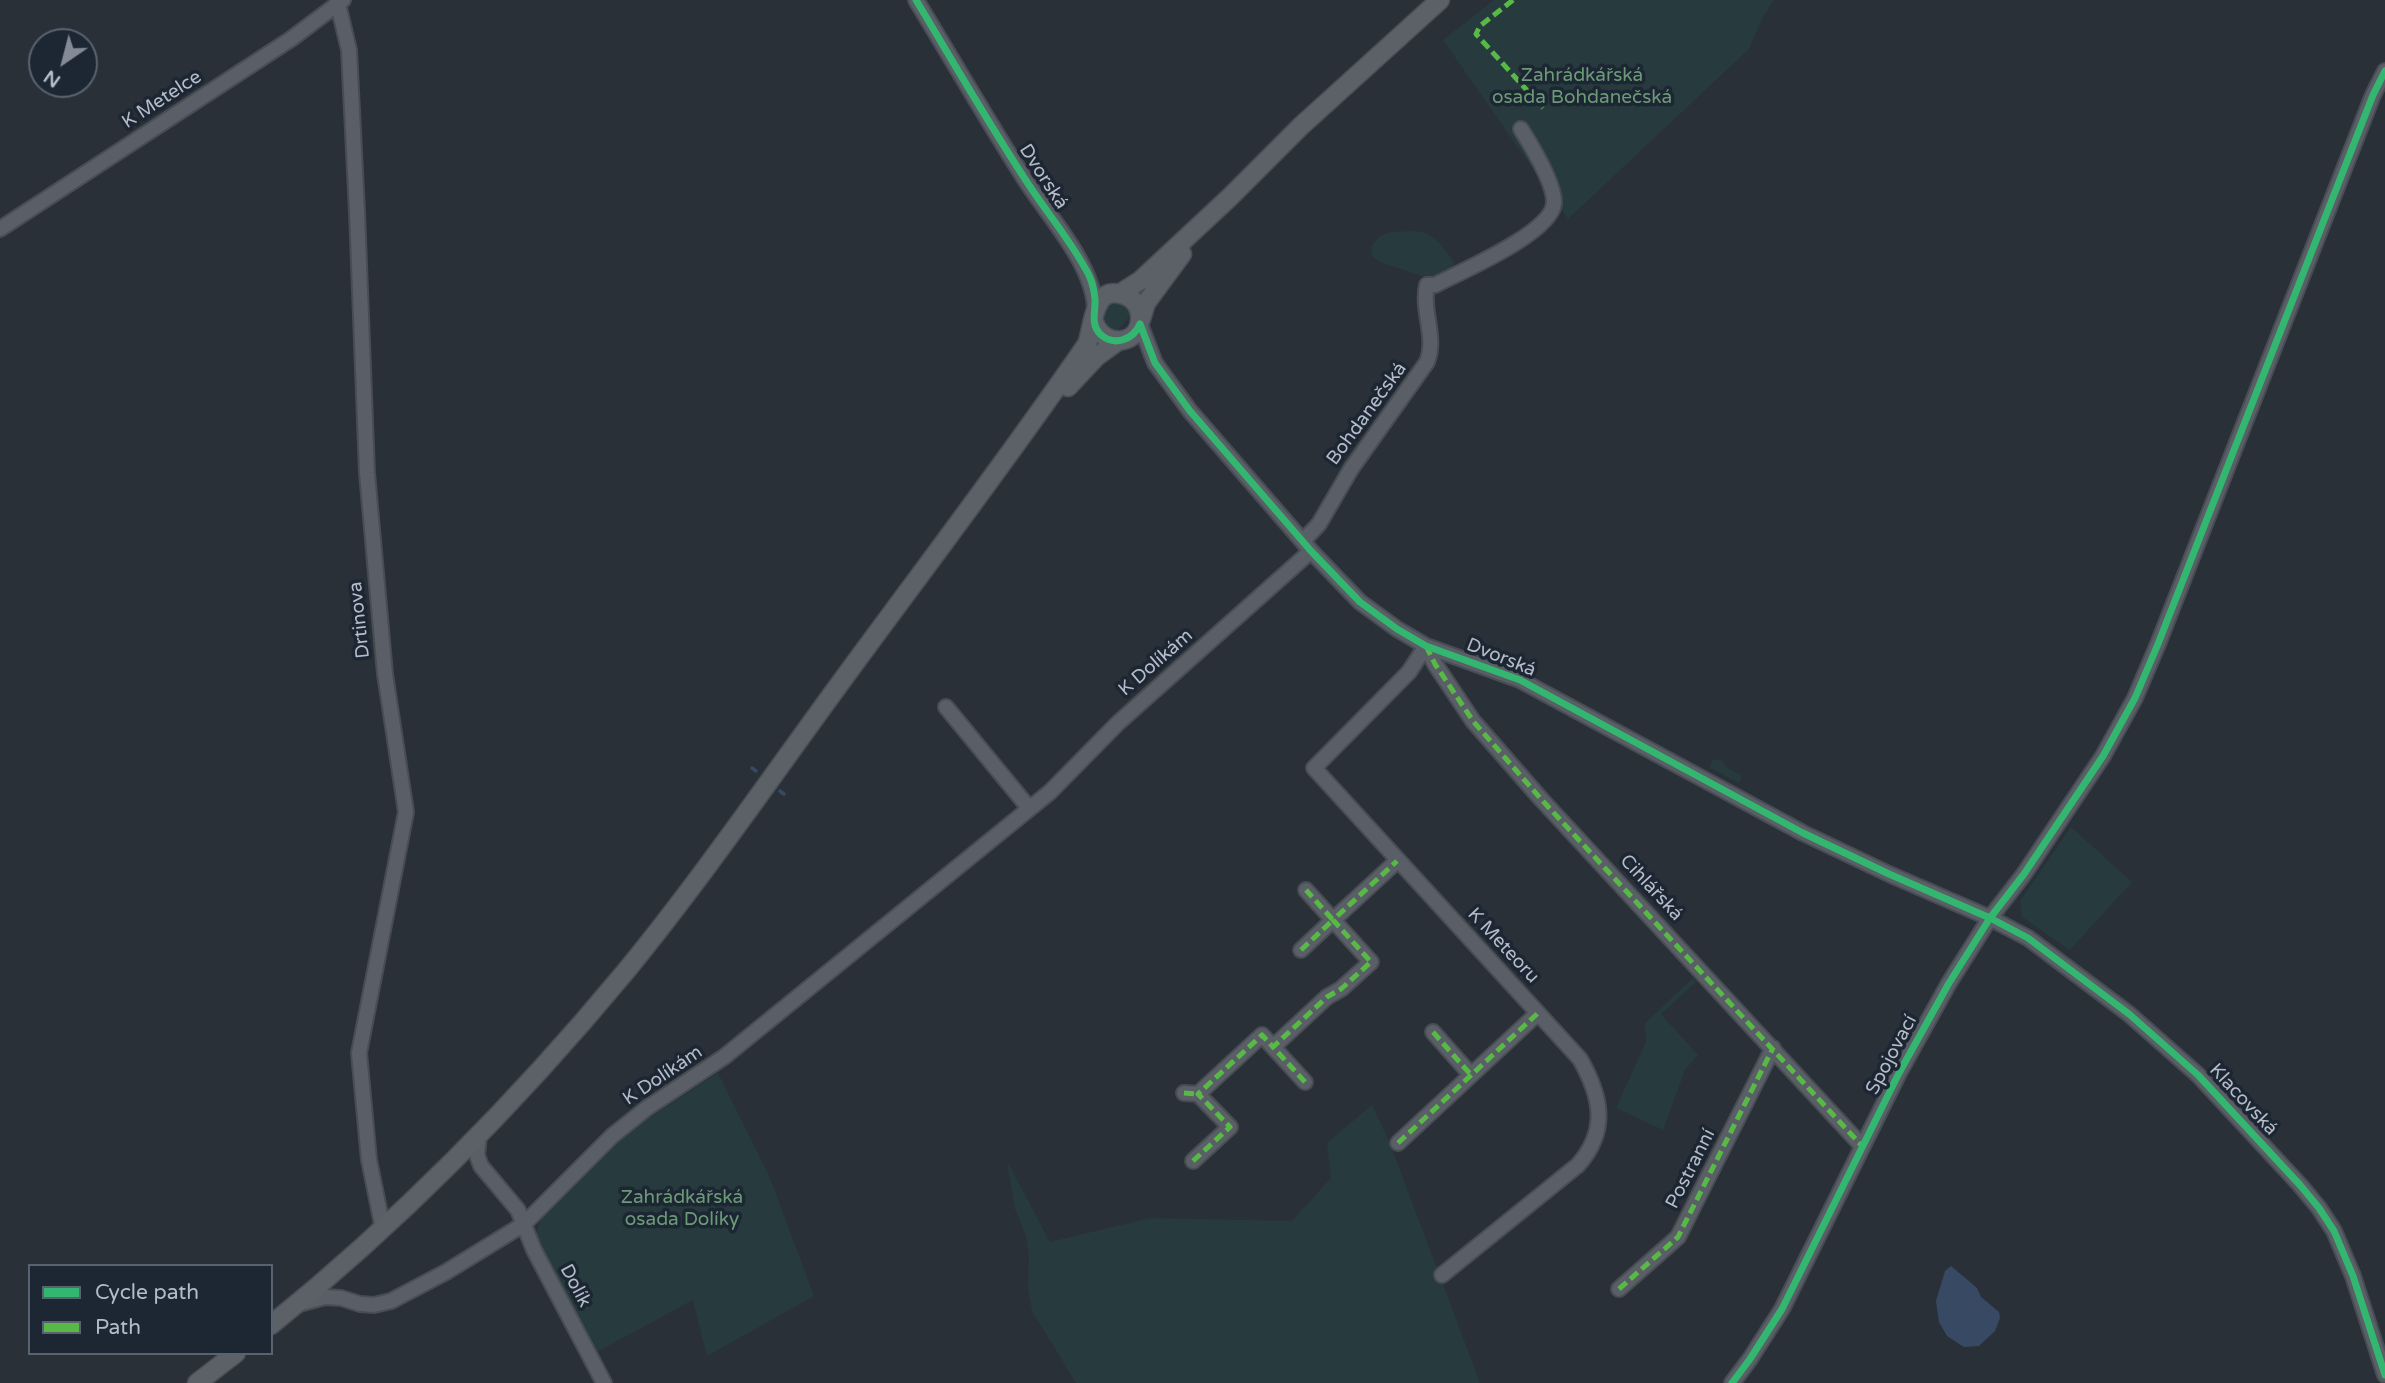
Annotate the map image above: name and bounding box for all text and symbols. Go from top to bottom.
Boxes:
north arrow [28,28,98,98]
text: N [40,65,65,92]
park label: Zahrádkářská osada Bohdanečská [1492,65,1672,109]
street label: K Metelce [118,66,206,134]
street label: Dvorská [1014,140,1072,214]
street label: Bohdanečská [1322,358,1412,470]
street label: Drtinova [345,581,375,659]
street label: K Dolíkám [1114,625,1198,701]
street label: Dvorská [1463,634,1539,682]
street label: Cihlářská [1615,850,1687,926]
street label: K Meteoru [1462,904,1544,988]
street label: Spojovací [1862,1011,1922,1099]
street label: K Dolíkám [619,1041,707,1111]
street label: Klacovská [2204,1059,2282,1141]
street label: Postranní [1661,1125,1721,1213]
park label: Zahrádkářská osada Dolíky [621,1187,743,1231]
street label: Dolík [554,1261,596,1311]
legend [28,1264,273,1355]
text: Cycle path [95,1280,199,1305]
text: Path [95,1315,141,1340]

